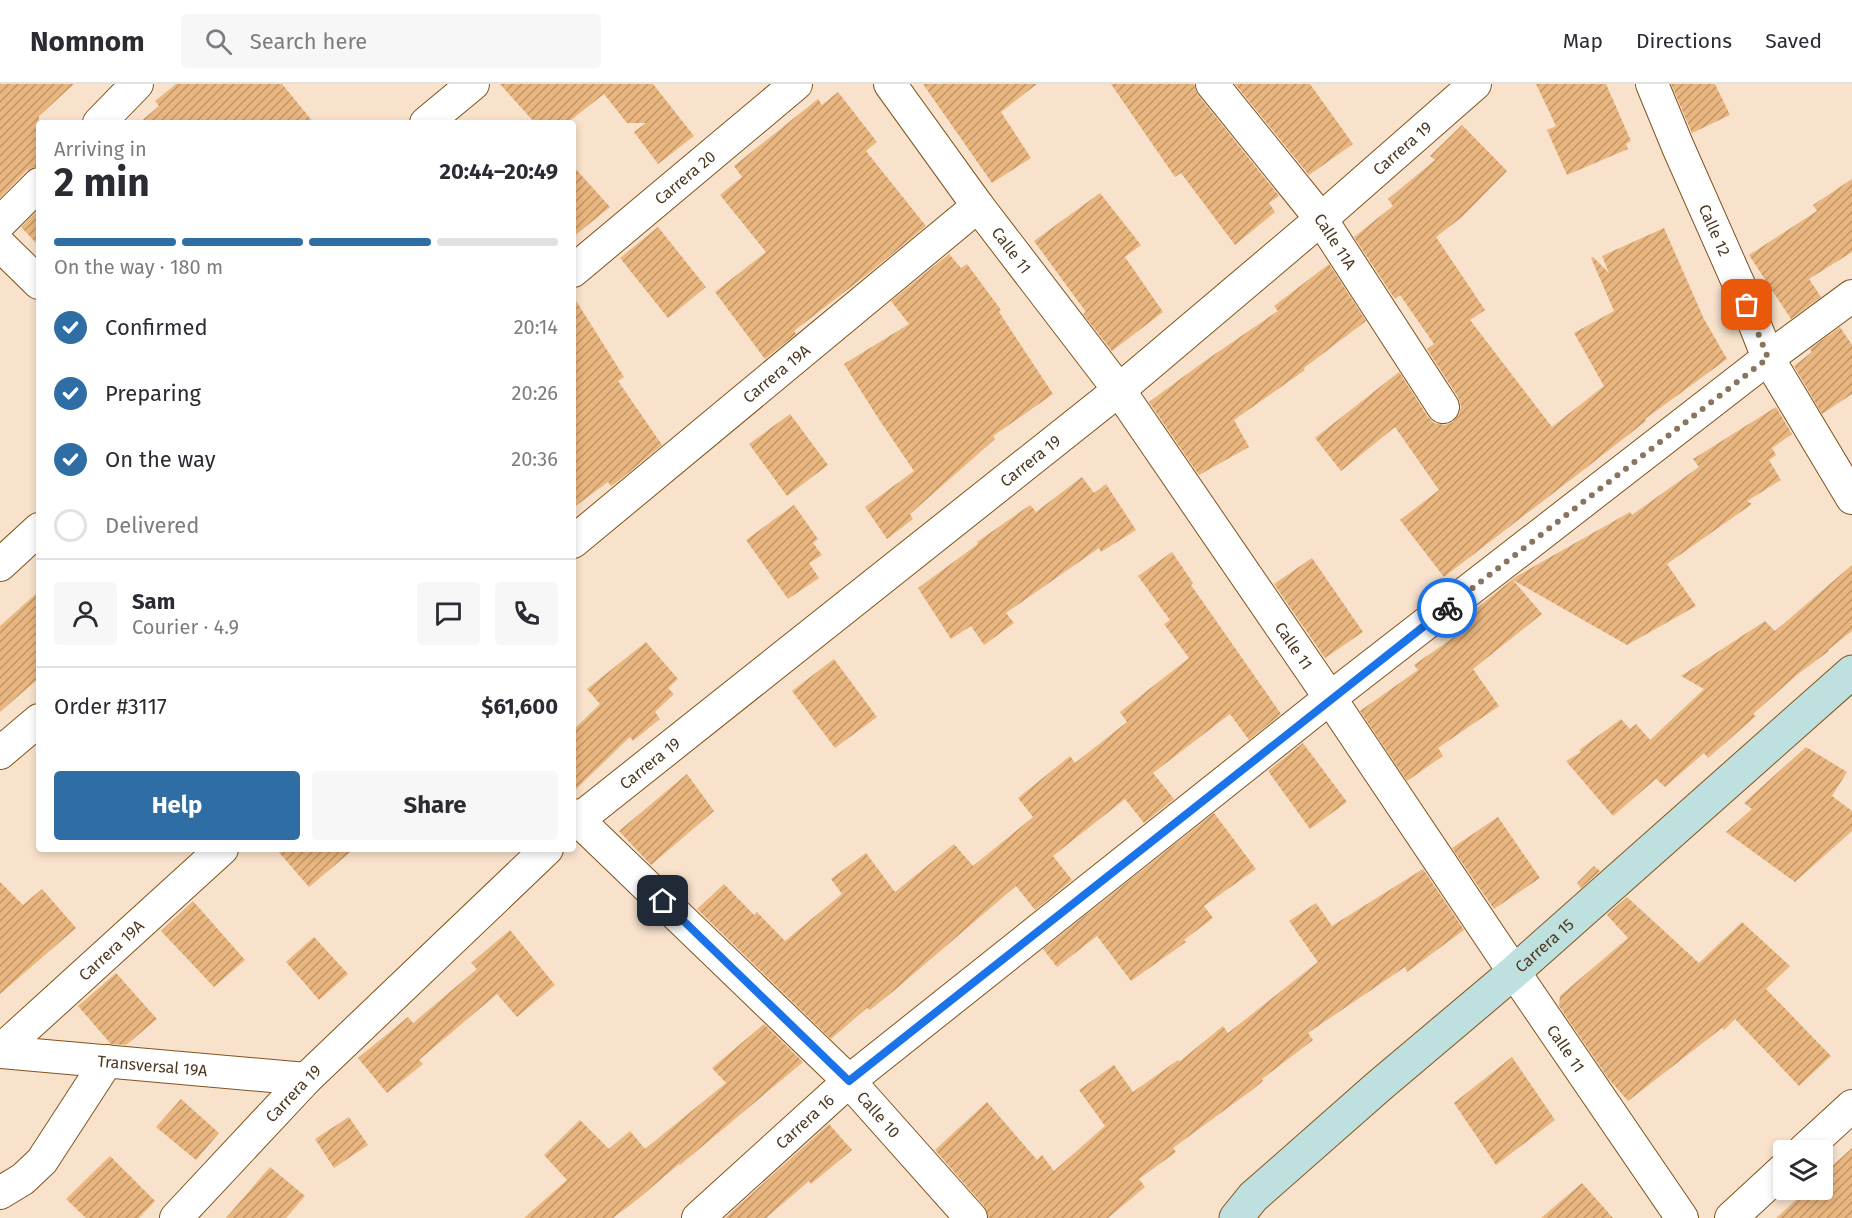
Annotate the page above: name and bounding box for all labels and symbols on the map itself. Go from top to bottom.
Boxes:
street label: Carrera 19 [1369,117,1435,179]
street label: Carrera 20 [651,146,719,208]
street label: Calle 12 [1695,201,1735,259]
street label: Calle 11A [1311,209,1361,273]
street label: Calle 11 [988,223,1036,277]
pin [1721,279,1772,330]
street label: Carrera 19A [739,340,814,407]
street label: Carrera 19 [996,431,1064,490]
courier [1417,578,1477,638]
street label: Calle 11 [1271,618,1317,673]
street label: Carrera 19 [616,733,684,793]
pin [637,875,688,926]
street label: Carrera 15 [1511,914,1577,976]
street label: Carrera 19A [75,915,148,984]
street label: Calle 11 [1543,1021,1589,1076]
street label: Transversal 19A [97,1051,209,1080]
street label: Carrera 19 [261,1061,325,1126]
street label: Calle 10 [853,1087,904,1141]
street label: Carrera 16 [772,1090,838,1153]

